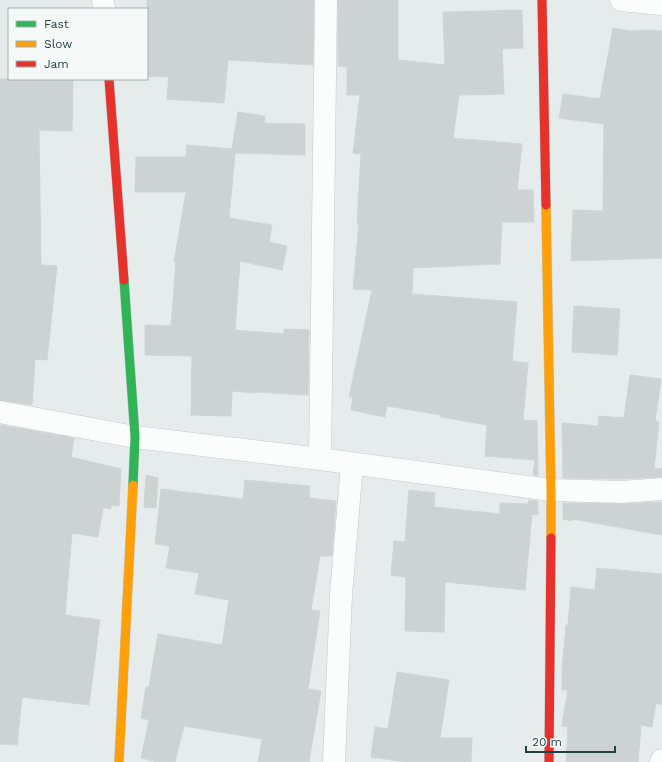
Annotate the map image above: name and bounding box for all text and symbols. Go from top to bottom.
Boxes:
legend [8,8,148,80]
text: Fast [44,17,69,31]
text: Slow [44,37,72,51]
text: Jam [44,57,69,71]
scale bar [526,728,615,754]
text: 20 m [532,735,562,749]

